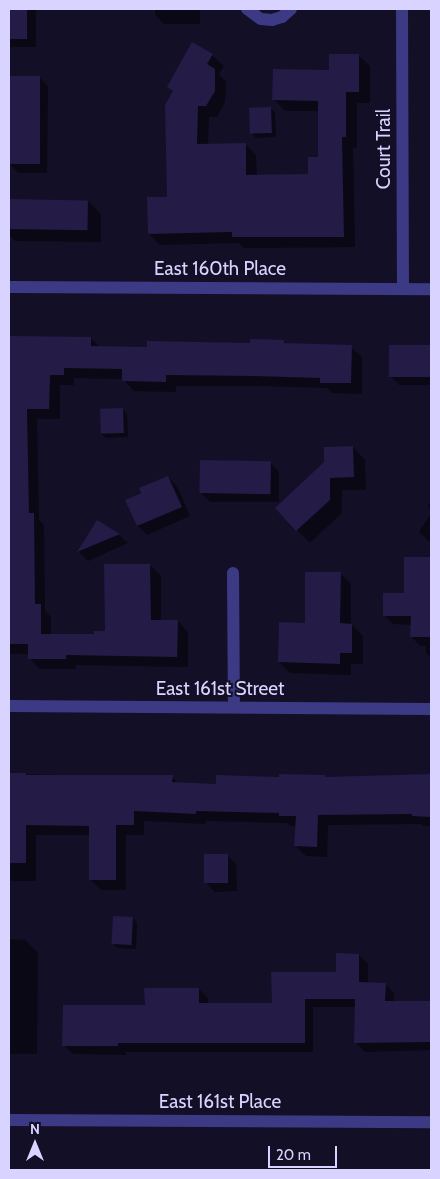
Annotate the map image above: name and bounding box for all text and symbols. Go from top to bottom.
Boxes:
street label: Court Trail [373,109,395,189]
street label: East 160th Place [154,258,286,280]
street label: East 161st Street [156,678,284,700]
street label: East 161st Place [159,1091,281,1113]
north arrow [10,1119,60,1169]
text: N [30,1120,40,1138]
scale bar [270,1136,339,1168]
text: 20 m [276,1146,311,1164]

